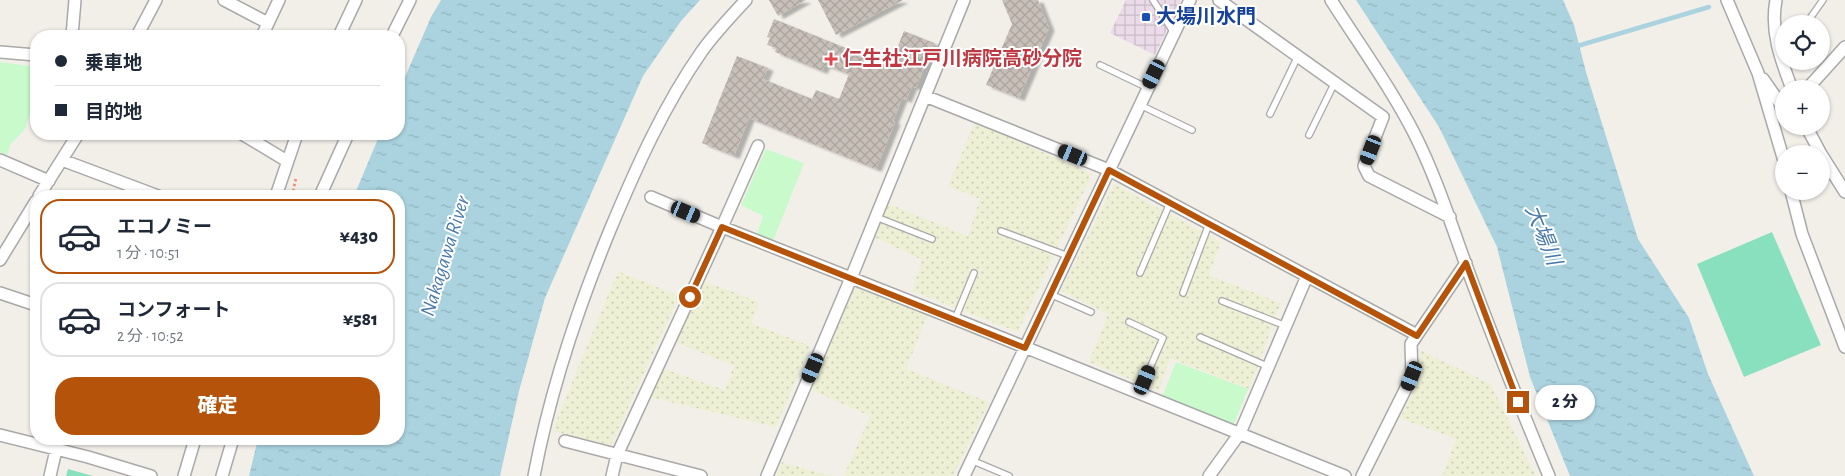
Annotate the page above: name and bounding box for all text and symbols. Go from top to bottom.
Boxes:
place label: 大場川水門 [1156,6,1256,27]
marker: 大場川水門 [1140,11,1152,23]
map controls [1775,15,1830,200]
button: locate [1775,15,1830,70]
place label: 仁生社江戸川病院高砂分院 [842,47,1082,69]
marker: 仁生社江戸川病院高砂分院 [824,52,838,66]
text: 乗車地 [85,54,142,73]
car [1140,57,1167,91]
button: + [1775,80,1830,135]
text: 目的地 [85,103,142,122]
car [1358,133,1383,167]
car [1056,142,1089,168]
button: − [1775,145,1830,200]
water label: Nakagawa River [417,192,474,319]
car [669,199,702,225]
water label: 大場川 [1521,201,1566,270]
icon: car [57,214,102,259]
text: エコノミー [117,218,212,237]
text: ¥430 [340,227,378,246]
text: 1 分 · 10:51 [117,245,180,261]
route start [679,286,701,308]
icon: car [57,297,102,342]
text: コンフォート [117,301,230,320]
text: ¥581 [343,310,378,329]
text: 2 分 · 10:52 [117,328,183,344]
car [800,351,825,385]
car [1399,359,1424,393]
car [1132,363,1157,397]
button: 確定 [55,377,380,435]
callout: 2 分 [1536,384,1596,420]
route end [1507,391,1529,413]
text: 2 分 [1552,394,1578,410]

